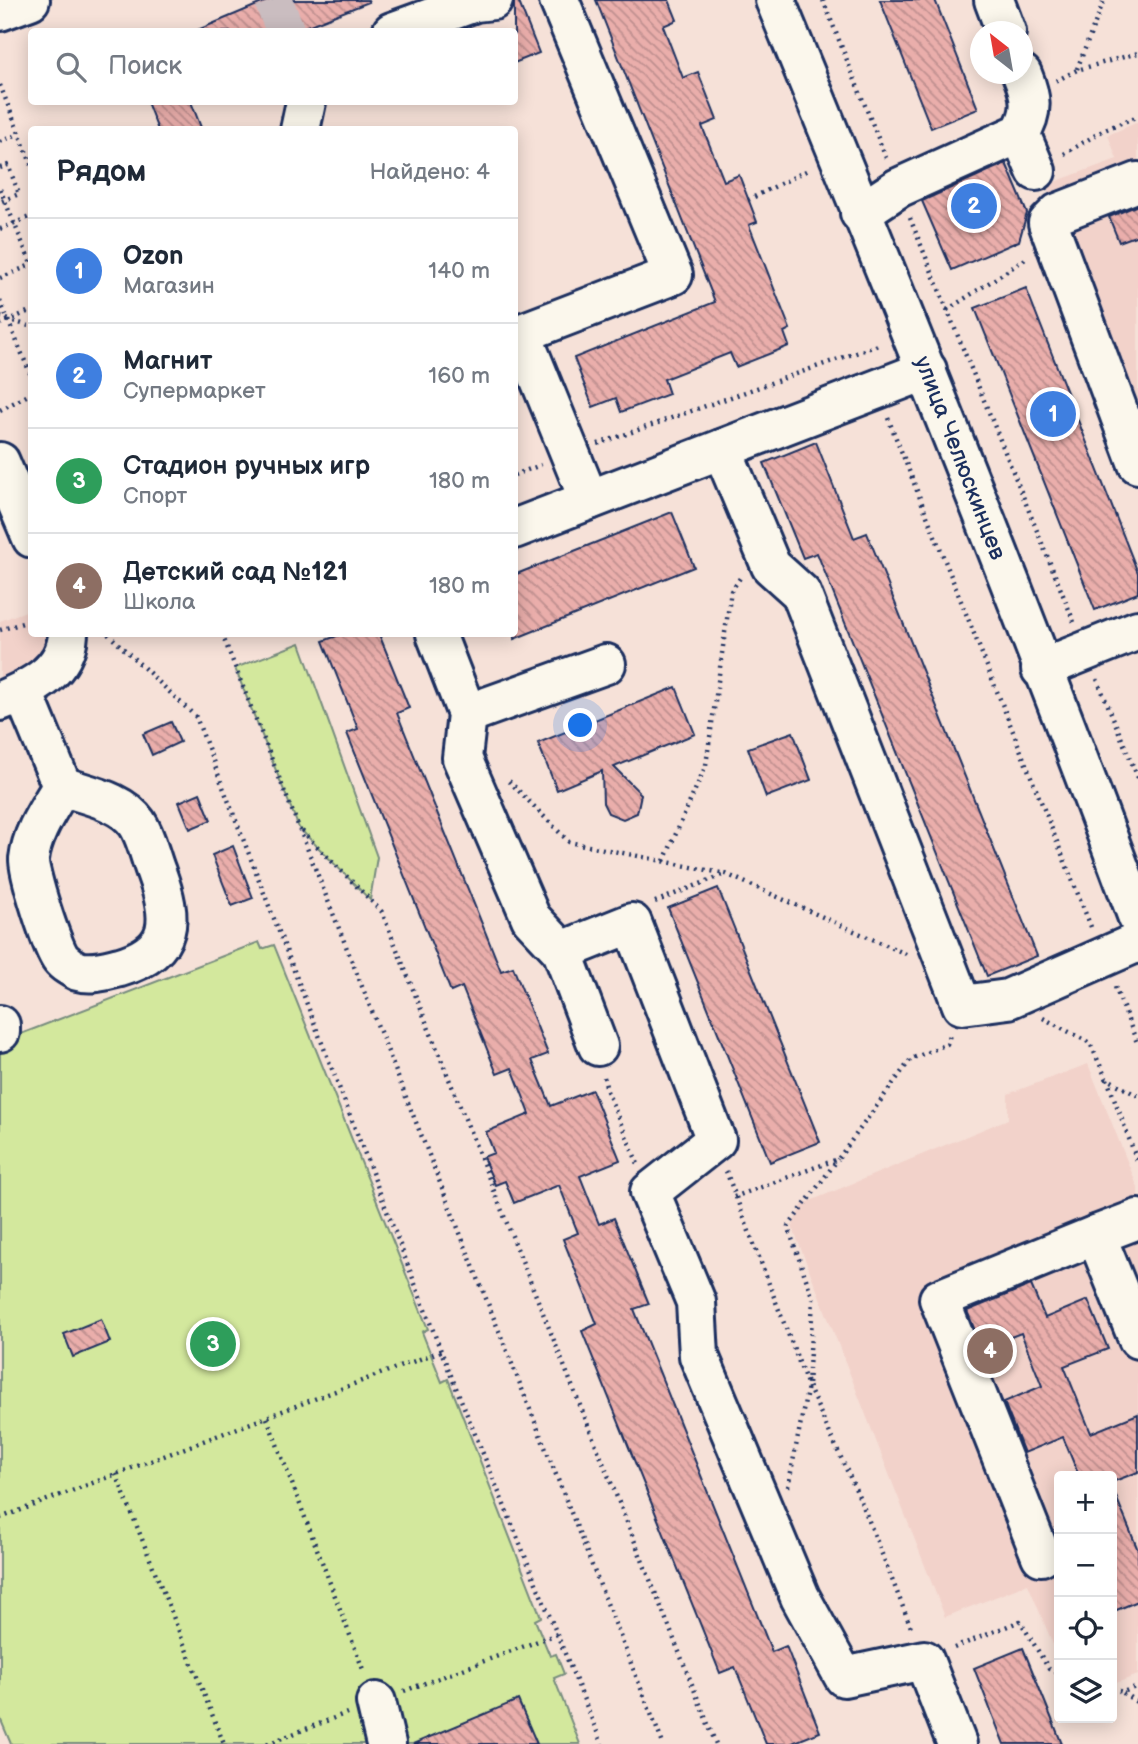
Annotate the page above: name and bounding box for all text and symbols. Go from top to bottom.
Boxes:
north arrow [970,21,1033,84]
search box [28,28,518,105]
icon: search [52,48,90,86]
text: Поиск [108,51,182,82]
text: Рядом [56,154,146,190]
text: Найдено: 4 [370,158,490,186]
pin: 2 [951,180,997,232]
text: Ozon [123,241,184,272]
text: 1 [74,257,84,285]
text: 140 m [428,257,490,285]
text: Магазин [123,272,215,300]
text: Магнит [123,346,212,377]
street label: улица Челюскинцев [908,352,1012,564]
text: 2 [72,362,86,390]
text: 160 m [428,362,490,390]
text: Супермаркет [123,377,266,405]
pin: 1 [1030,388,1076,440]
text: Стадион ручных игр [123,451,370,482]
text: 3 [72,467,86,495]
text: 180 m [429,467,490,495]
text: Спорт [123,482,187,510]
text: Детский сад №121 [123,557,348,588]
text: 4 [72,572,86,600]
text: 180 m [429,572,490,600]
text: Школа [123,588,196,616]
your location [563,708,597,742]
pin: 3 [190,1318,236,1370]
pin: 4 [967,1325,1013,1377]
map controls [1054,1471,1117,1723]
button: + [1054,1471,1117,1534]
button: − [1054,1534,1117,1597]
button: locate [1054,1597,1117,1660]
button: layers [1054,1660,1117,1723]

